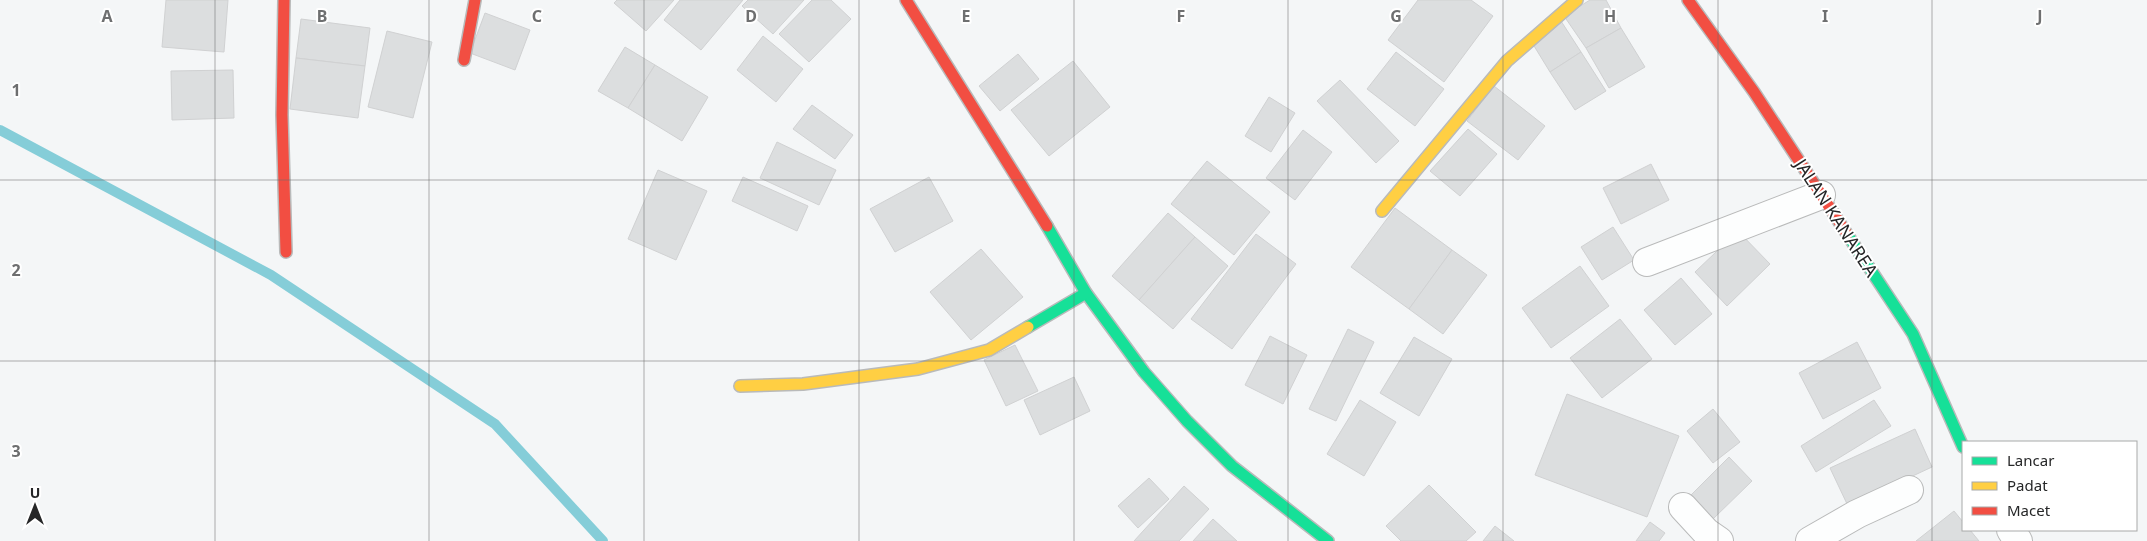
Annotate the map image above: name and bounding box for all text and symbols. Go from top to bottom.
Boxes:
text: A [101,5,113,27]
text: B [317,5,327,27]
text: C [532,5,542,27]
text: D [745,5,757,27]
text: E [962,5,971,27]
text: F [1177,5,1185,27]
text: G [1390,5,1402,27]
text: H [1604,5,1616,27]
text: I [1822,5,1828,27]
text: J [2035,5,2043,27]
text: 1 [11,79,21,101]
street label: JALAN KANAREA [1789,152,1884,282]
text: 2 [11,259,21,281]
text: 3 [11,440,21,462]
legend [1962,441,2137,531]
text: Lancar [2007,450,2054,470]
text: Padat [2007,475,2048,495]
north arrow [10,481,60,531]
text: U [30,483,40,502]
text: Macet [2007,500,2051,520]

